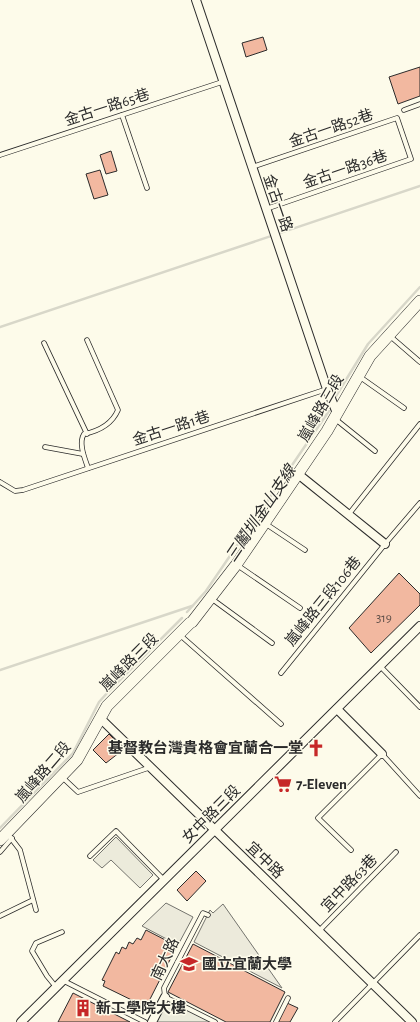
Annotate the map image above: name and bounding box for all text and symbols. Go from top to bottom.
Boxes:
street label: 金古一路65巷 [63,86,151,128]
street label: 金古一路52巷 [287,106,375,150]
street label: 金古一路36巷 [301,147,389,191]
street label: 金古一路 [261,172,295,234]
street label: 嵐峰路三段 [294,371,347,444]
street label: 金古一路1巷 [130,408,212,448]
water label: 三鬮圳金山支線 [222,460,300,564]
street label: 嵐峰路三段106巷 [281,553,364,649]
house number: 319 [376,612,392,625]
street label: 嵐峰路三段 [96,629,161,694]
street label: 嵐峰路二段 [12,738,74,806]
church icon: 基督教台灣貴格會宜蘭合一堂 [306,738,326,758]
place label: 基督教台灣貴格會宜蘭合一堂 [108,739,303,756]
supermarket icon: 7-Eleven [273,774,293,794]
place label: 7-Eleven [296,777,347,792]
street label: 女中路三段 [179,782,243,846]
street label: 宜中路 [243,839,287,881]
street label: 宜中路63巷 [318,851,380,915]
street label: 南大路 [148,935,182,983]
school or university icon: 國立宜蘭大學 [179,954,199,974]
place label: 國立宜蘭大學 [202,956,292,972]
building icon: 新工學院大樓 [73,998,93,1018]
place label: 新工學院大樓 [96,1000,186,1016]

